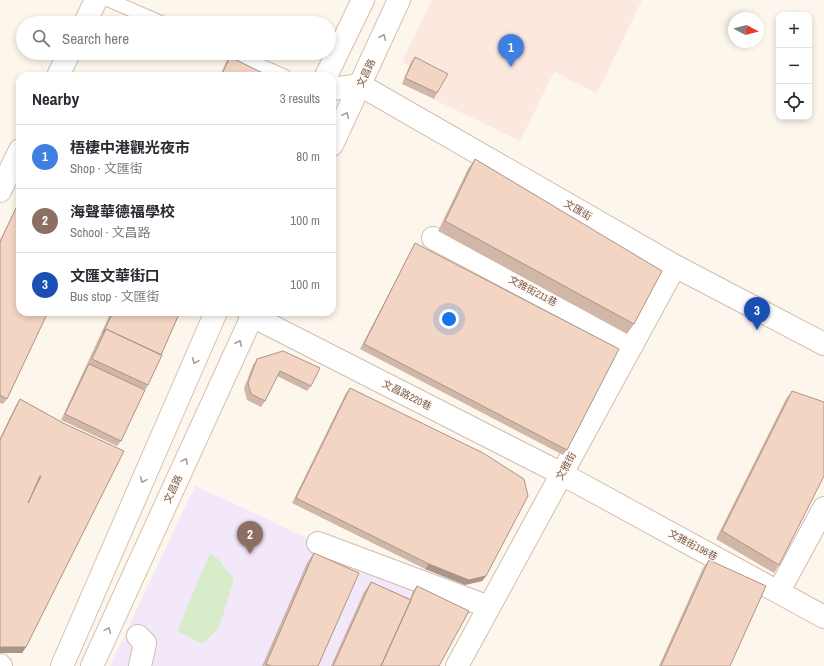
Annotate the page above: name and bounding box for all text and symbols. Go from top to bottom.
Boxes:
north arrow [728,12,764,48]
map controls [776,12,812,120]
button: + [776,12,812,48]
search box [16,16,336,60]
icon: search [30,27,52,49]
text: Search here [62,28,129,49]
one-way arrow [378,34,386,41]
pin: 1 [498,34,524,67]
button: − [776,48,812,84]
street label: 文昌路 [354,57,378,89]
button: locate [776,84,812,120]
text: Nearby [32,87,79,110]
text: 3 results [280,90,320,107]
one-way arrow [341,112,349,120]
text: 梧棲中港觀光夜市 [70,137,190,158]
text: 1 [42,148,48,165]
text: 80 m [296,148,320,165]
text: Shop · 文匯街 [70,160,143,177]
street label: 文匯街 [562,197,594,223]
text: 海聲華德福學校 [70,201,175,222]
text: 2 [42,212,48,229]
text: 100 m [290,212,320,229]
text: School · 文昌路 [70,224,150,241]
text: 文匯文華街口 [70,265,160,286]
street label: 文雅街211巷 [507,273,559,309]
text: 3 [42,276,48,293]
text: 100 m [290,276,320,293]
text: Bus stop · 文匯街 [70,288,159,305]
pin: 3 [744,297,770,330]
your location [439,309,459,329]
one-way arrow [234,340,242,348]
one-way arrow [191,357,199,364]
street label: 文昌路220巷 [380,377,434,413]
street label: 文雅街 [553,450,579,482]
one-way arrow [180,458,188,466]
street label: 文昌路 [161,473,185,505]
one-way arrow [139,476,147,483]
pin: 2 [237,521,263,554]
street label: 文雅街196巷 [666,527,720,563]
one-way arrow [103,627,111,635]

